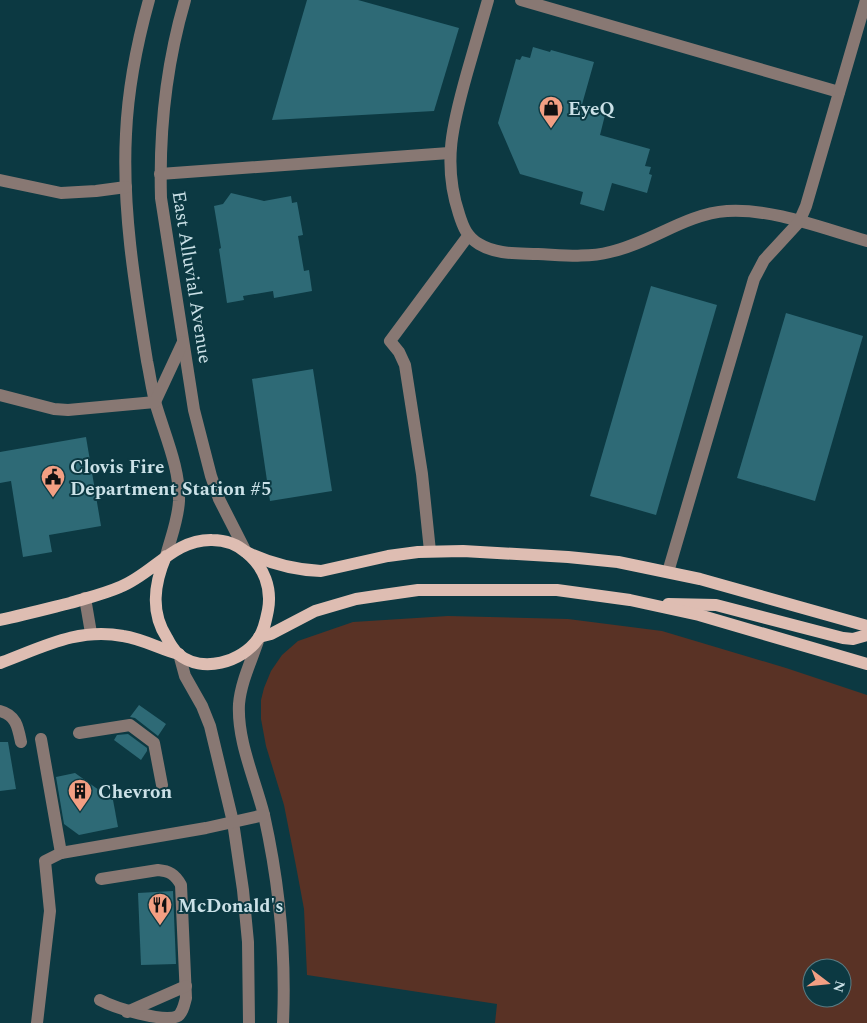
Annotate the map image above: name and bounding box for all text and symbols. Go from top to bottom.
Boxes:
shop icon: EyeQ [538,95,564,129]
place label: EyeQ [568,95,616,124]
street label: East Alluvial Avenue [164,189,219,366]
place label: Clovis Fire Department Station #5 [70,453,272,504]
public building icon: Clovis Fire Department Station #5 [40,464,66,498]
building icon: Chevron [67,778,93,812]
place label: Chevron [98,778,172,807]
restaurant icon: McDonald's [147,892,173,926]
place label: McDonald's [178,892,284,921]
north arrow [802,958,852,1008]
text: N [827,978,851,995]

